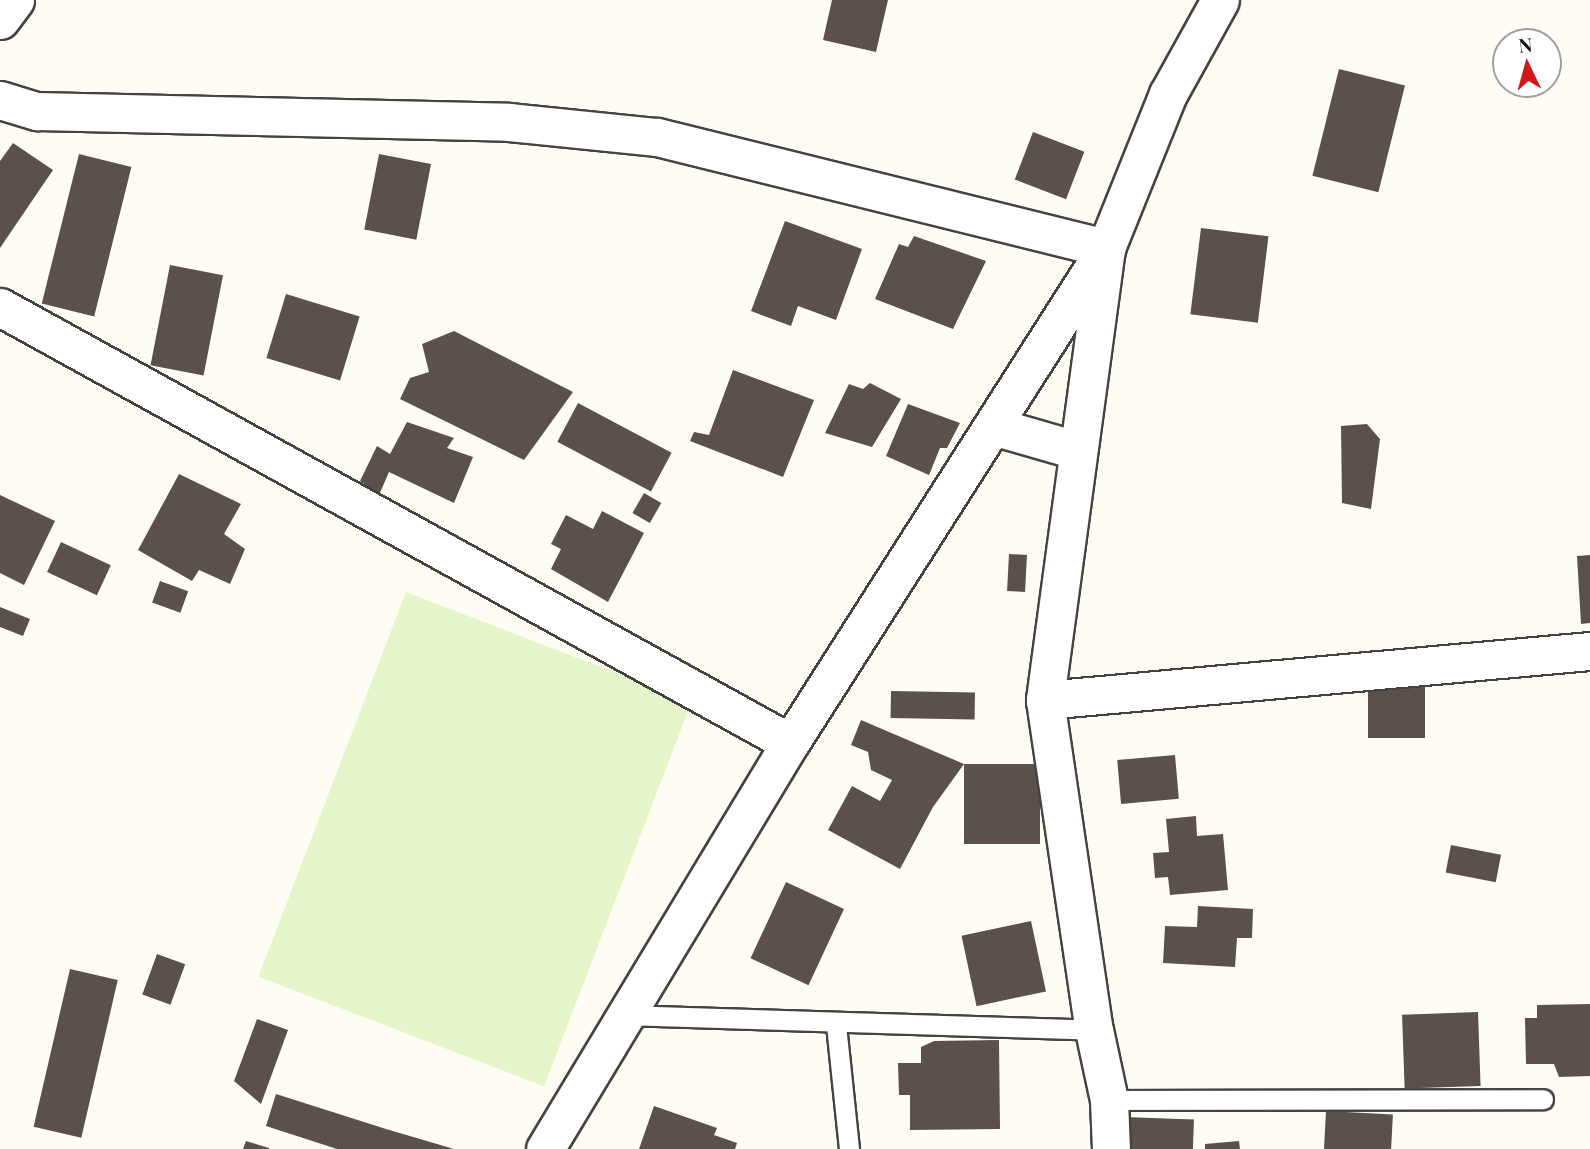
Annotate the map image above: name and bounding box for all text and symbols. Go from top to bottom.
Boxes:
north arrow [1492,28,1562,98]
text: N [1517,31,1533,58]

